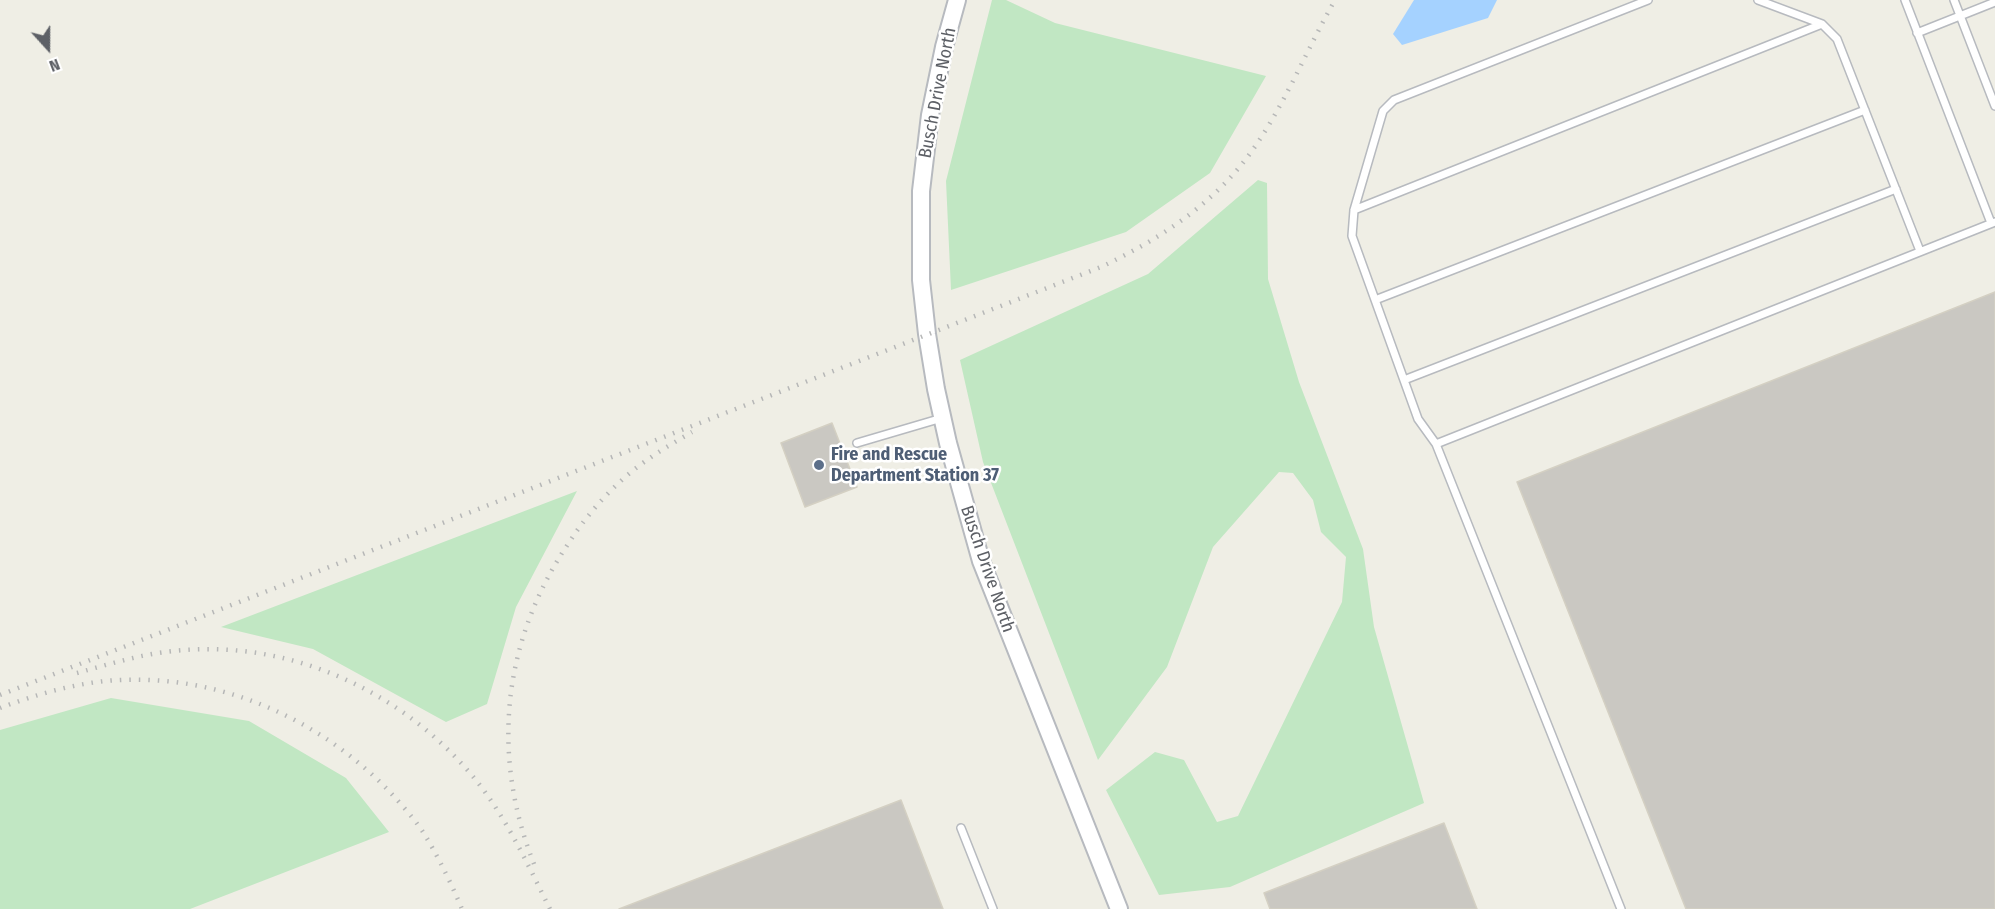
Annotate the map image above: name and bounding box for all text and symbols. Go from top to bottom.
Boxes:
north arrow [18,18,78,78]
street label: Busch Drive North [915,26,961,160]
text: N [47,55,63,76]
place label: Fire and Rescue Department Station 37 [831,444,999,486]
marker: Fire and Rescue Department Station 37 [812,458,826,472]
street label: Busch Drive North [955,503,1019,635]

